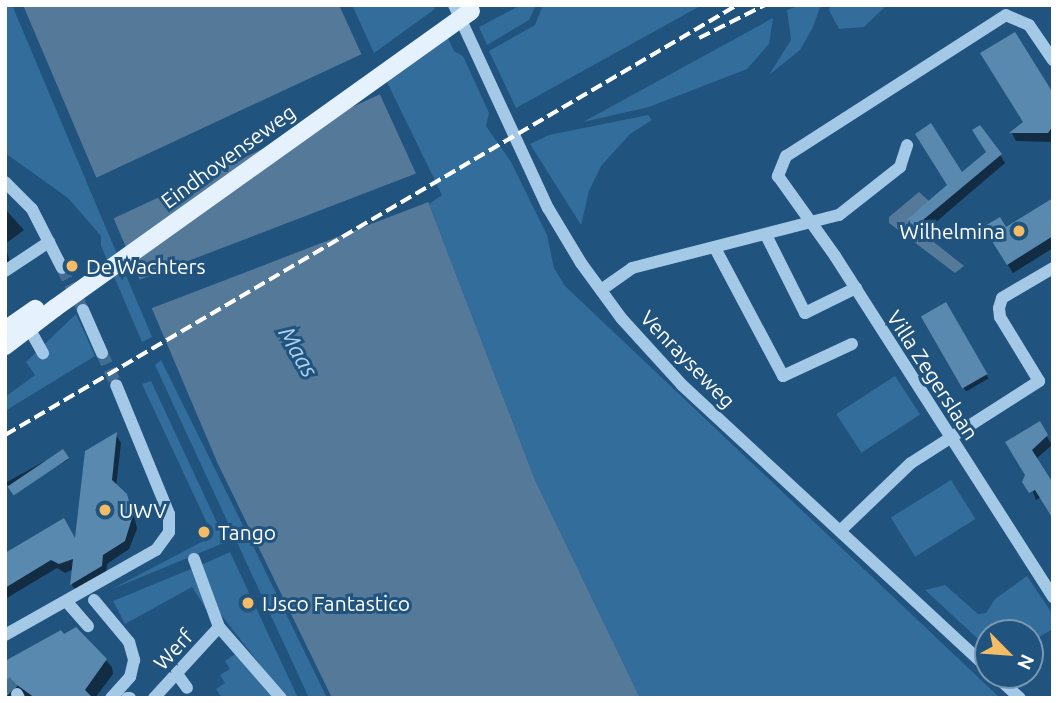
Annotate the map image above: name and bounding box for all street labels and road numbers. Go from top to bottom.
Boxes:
street label: Eindhovenseweg [156,99,300,213]
street label: Venrayseweg [635,305,741,413]
street label: Villa Zegerslaan [882,306,984,444]
street label: Werf [148,623,198,675]

